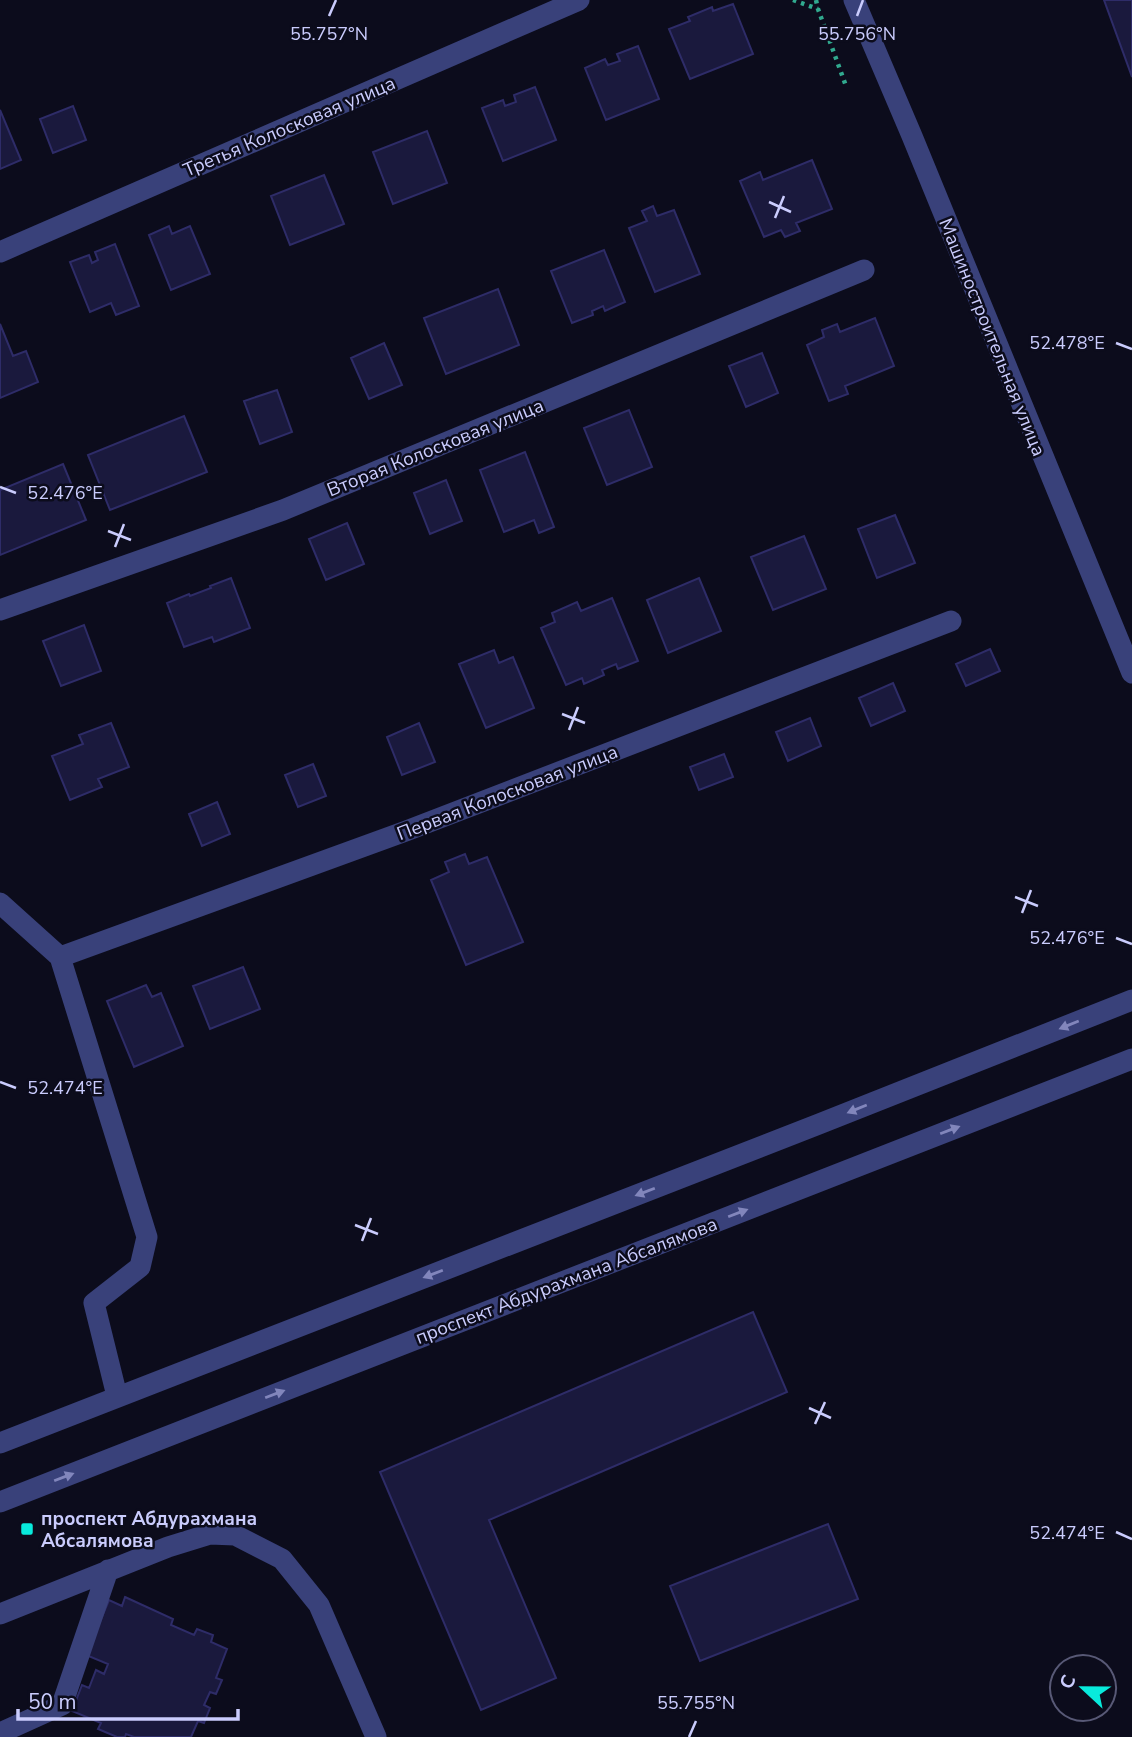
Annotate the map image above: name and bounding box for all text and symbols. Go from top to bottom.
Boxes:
text: 55.757°N [290,22,368,46]
text: 55.756°N [818,22,896,46]
street label: Третья Колосковая улица [179,70,400,183]
street label: Машиностроительная улица [932,215,1052,460]
text: 52.478°E [1029,331,1105,355]
street label: Вторая Колосковая улица [323,393,548,503]
text: 52.476°E [27,481,103,505]
street label: Первая Колосковая улица [393,739,621,847]
text: 52.476°E [1029,926,1105,950]
one-way arrow [1058,1020,1079,1031]
text: 52.474°E [27,1076,103,1100]
one-way arrow [846,1104,867,1115]
one-way arrow [940,1125,961,1136]
one-way arrow [634,1186,655,1197]
one-way arrow [728,1207,749,1218]
street label: проспект Абдурахмана Абсалямова [412,1211,721,1351]
one-way arrow [422,1268,443,1279]
one-way arrow [265,1388,286,1399]
one-way arrow [53,1471,74,1482]
place label: проспект Абдурахмана Абсалямова [41,1506,257,1554]
marker: проспект Абдурахмана Абсалямова [19,1521,35,1537]
text: 52.474°E [1029,1521,1105,1545]
north arrow [1048,1653,1118,1723]
text: С [1054,1671,1083,1693]
scale bar [18,1678,238,1722]
text: 50 m [28,1688,77,1716]
text: 55.755°N [657,1691,735,1715]

